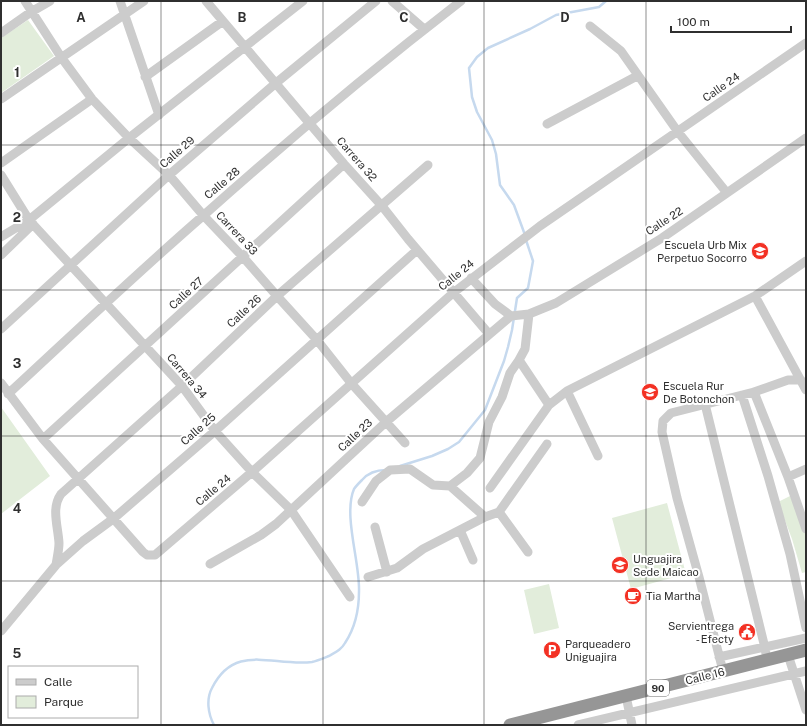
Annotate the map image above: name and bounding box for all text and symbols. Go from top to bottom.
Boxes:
scale bar [671,8,791,34]
text: A [76,10,86,25]
text: B [238,10,247,25]
text: C [399,10,409,25]
text: D [560,10,570,25]
text: 100 m [677,15,710,29]
text: 1 [14,65,20,80]
street label: Calle 24 [700,70,742,104]
street label: Calle 29 [157,134,197,170]
street label: Carrera 32 [335,134,380,184]
street label: Calle 28 [202,165,242,201]
street label: Calle 22 [643,204,685,237]
street label: Carrera 33 [214,209,260,257]
text: 2 [13,210,21,225]
place label: Escuela Urb Mix Perpetuo Socorro [657,239,747,264]
school or university icon: Escuela Urb Mix Perpetuo Socorro [750,241,770,261]
street label: Calle 24 [436,257,476,293]
street label: Calle 27 [166,274,206,311]
street label: Calle 26 [225,292,264,330]
street label: Carrera 34 [165,351,209,401]
text: 3 [13,356,22,371]
place label: Escuela Rur De Botonchon [663,380,734,405]
school or university icon: Escuela Rur De Botonchon [640,382,660,402]
street label: Calle 25 [178,411,218,447]
street label: Calle 23 [336,416,375,454]
street label: Calle 24 [193,472,233,508]
text: 4 [13,501,22,516]
place label: Unguajira Sede Maicao [633,553,699,578]
school or university icon: Unguajira Sede Maicao [610,555,630,575]
cafe icon: Tia Martha [623,586,643,606]
place label: Tia Martha [646,590,701,602]
place label: Servientrega - Efecty [668,620,734,645]
public building icon: Servientrega - Efecty [737,622,757,642]
place label: Parqueadero Uniguajira [565,638,631,663]
parking icon: Parqueadero Uniguajira [542,640,562,660]
text: 5 [13,646,22,661]
street label: Calle 16 [684,665,726,687]
legend [8,666,138,718]
text: Calle [44,675,73,689]
road number: 90 [647,680,669,696]
text: Parque [44,695,84,709]

